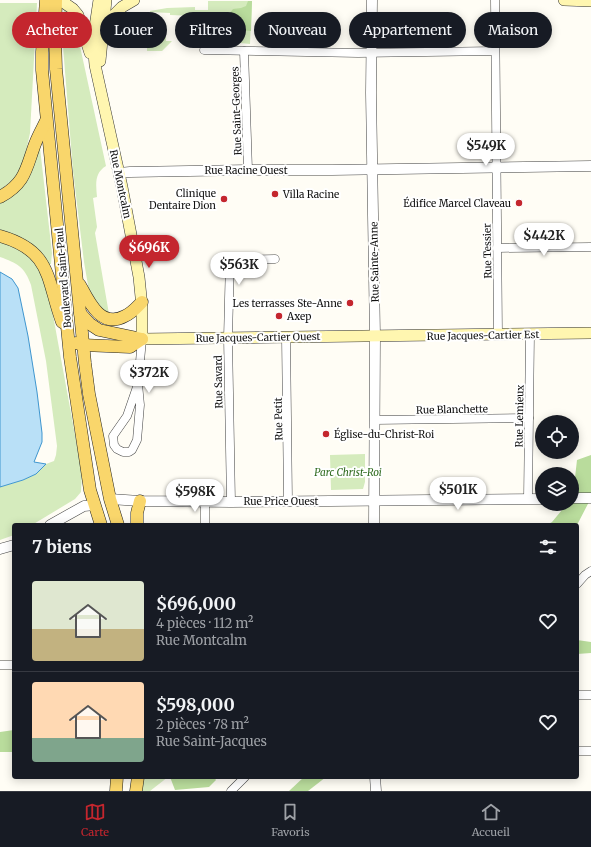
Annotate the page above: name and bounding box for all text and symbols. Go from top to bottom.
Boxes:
chip: Acheter [12,12,92,48]
chip: Louer [100,12,167,48]
chip: Filtres [175,12,246,48]
chip: Nouveau [254,12,341,48]
chip: Appartement [349,12,466,48]
chip: Maison [474,12,552,48]
street label: Rue Saint-Georges [228,66,245,156]
pin: $549K [458,133,514,167]
text: $549K [466,137,506,154]
street label: Rue Montcalm [107,149,134,220]
street label: Rue Racine Ouest [204,164,288,177]
place label: Clinique Dentaire Dion [149,187,216,212]
place label: Villa Racine [282,188,339,201]
marker: Villa Racine [270,189,280,199]
marker: Clinique Dentaire Dion [219,194,229,204]
place label: Édifice Marcel Claveau [403,196,511,210]
marker: Édifice Marcel Claveau [514,198,524,208]
street label: Rue Sainte-Anne [367,221,382,303]
street label: Rue Tessier [481,223,494,279]
pin: $442K [516,223,572,257]
street label: Boulevard Saint-Paul [53,227,74,329]
text: $442K [523,227,565,244]
pin: $696K [121,235,177,269]
text: $696K [128,239,170,256]
pin: $563K [211,252,267,286]
text: $563K [219,256,259,273]
place label: Les terrasses Ste-Anne [233,297,342,310]
marker: Les terrasses Ste-Anne [345,298,355,308]
place label: Axep [286,310,311,323]
marker: Axep [274,311,284,321]
street label: Rue Jacques-Cartier Est [427,328,539,343]
street label: Rue Jacques-Cartier Ouest [195,330,321,345]
street label: Rue Savard [212,355,225,409]
pin: $372K [121,360,177,394]
text: $372K [129,364,169,381]
street label: Rue Lemieux [512,384,527,447]
street label: Rue Petit [272,397,285,441]
street label: Rue Blanchette [416,402,488,417]
map controls [535,415,579,511]
button: locate [535,415,579,459]
place label: Église-du-Christ-Roi [334,427,434,441]
marker: Église-du-Christ-Roi [321,429,331,439]
park label: Parc Christ-Roi [314,466,382,479]
button: layers [535,467,579,511]
pin: $501K [430,477,486,511]
pin: $598K [167,479,223,513]
text: $501K [438,481,478,498]
text: $598K [175,483,215,500]
street label: Rue Price Ouest [243,495,319,508]
text: 7 biens [32,536,92,558]
icon: filters [537,536,559,558]
text: $696,000 [156,593,236,615]
icon: home [64,597,112,645]
icon: heart [537,610,559,632]
text: 4 pièces · 112 m² [156,615,253,632]
text: Rue Montcalm [156,632,247,649]
text: $598,000 [156,694,235,716]
icon: home [64,698,112,746]
icon: heart [537,711,559,733]
text: 2 pièces · 78 m² [156,716,249,733]
text: Rue Saint-Jacques [156,733,267,750]
tab: Carte [81,801,109,839]
tab: Favoris [271,801,310,839]
tab: Accueil [472,801,510,839]

